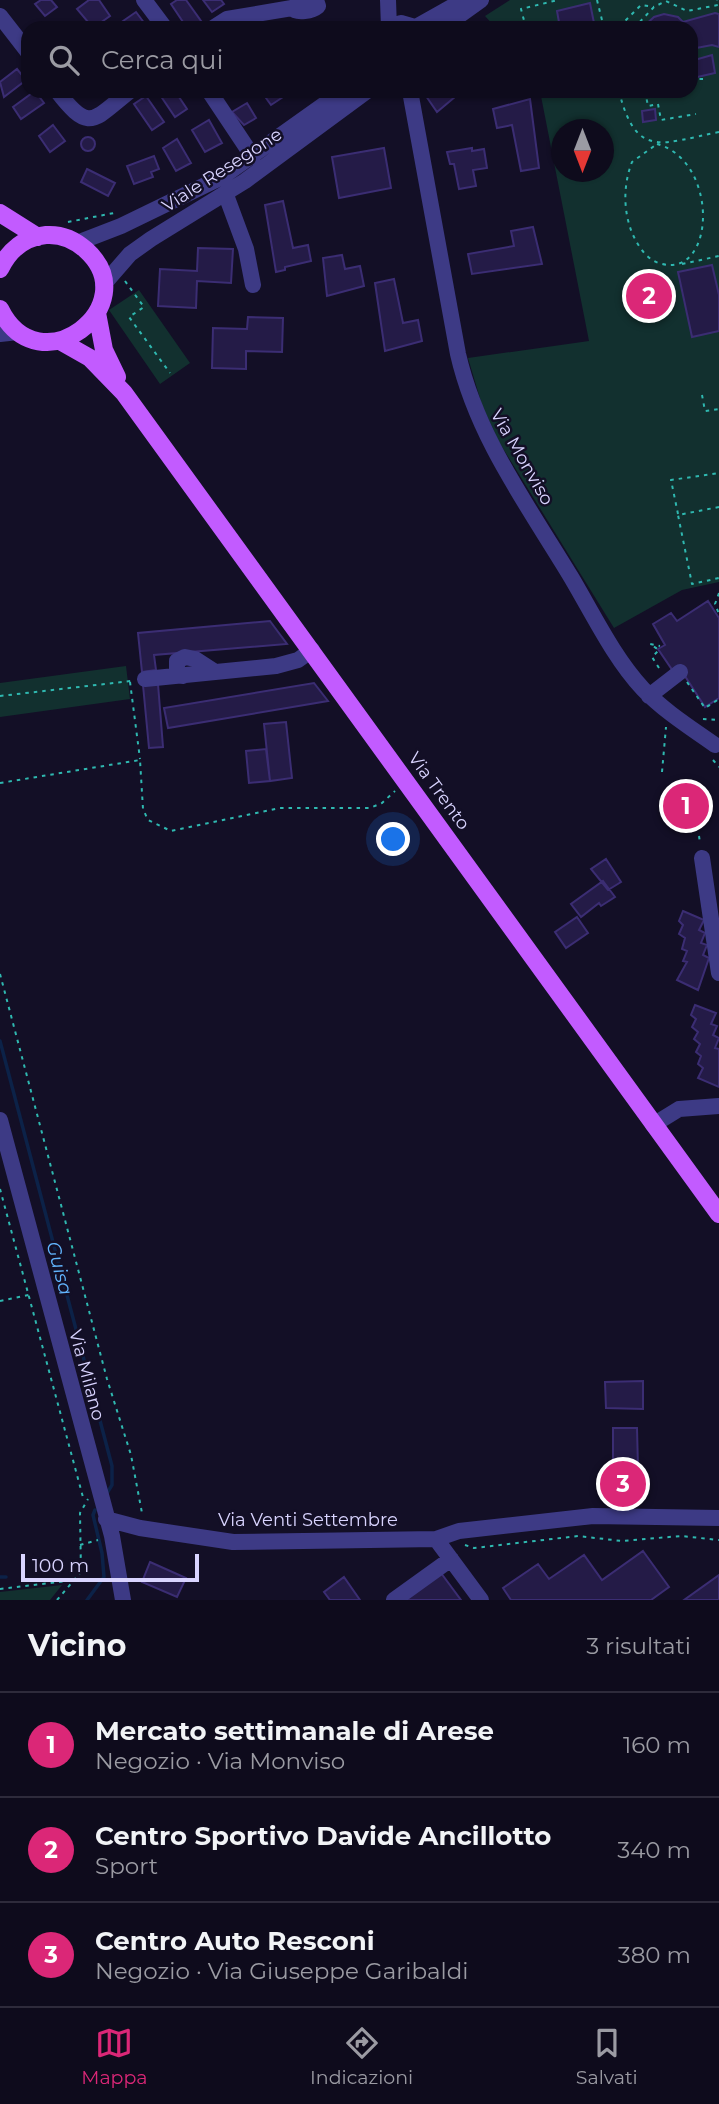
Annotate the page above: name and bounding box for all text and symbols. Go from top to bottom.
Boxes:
search box [21,21,698,98]
icon: search [45,41,83,79]
text: Cerca qui [101,44,224,76]
north arrow [551,119,614,182]
street label: Viale Resegone [158,123,286,217]
pin: 2 [626,270,672,322]
street label: Via Monviso [486,405,558,509]
street label: Via Trento [403,748,475,834]
pin: 1 [663,780,709,832]
your location [376,822,410,856]
water label: Guisa [41,1239,78,1298]
street label: Via Milano [64,1327,110,1423]
pin: 3 [600,1458,646,1510]
street label: Via Venti Settembre [218,1509,398,1531]
scale bar [21,1551,200,1583]
text: 100 m [32,1554,89,1577]
text: Vicino [28,1627,126,1664]
text: 3 risultati [586,1632,691,1660]
text: Mercato settimanale di Arese [95,1715,494,1747]
text: 1 [46,1731,56,1759]
text: 160 m [623,1731,691,1759]
text: Negozio · Via Monviso [95,1747,345,1775]
text: Centro Sportivo Davide Ancillotto [95,1820,551,1852]
text: 2 [44,1836,58,1864]
text: 340 m [617,1836,691,1864]
text: Sport [95,1852,158,1880]
text: Centro Auto Resconi [95,1925,375,1957]
text: 3 [44,1941,58,1969]
text: 380 m [618,1941,691,1969]
text: Negozio · Via Giuseppe Garibaldi [95,1957,468,1985]
tab: Mappa [81,2024,148,2089]
tab: Indicazioni [310,2024,413,2089]
tab: Salvati [576,2024,638,2089]

